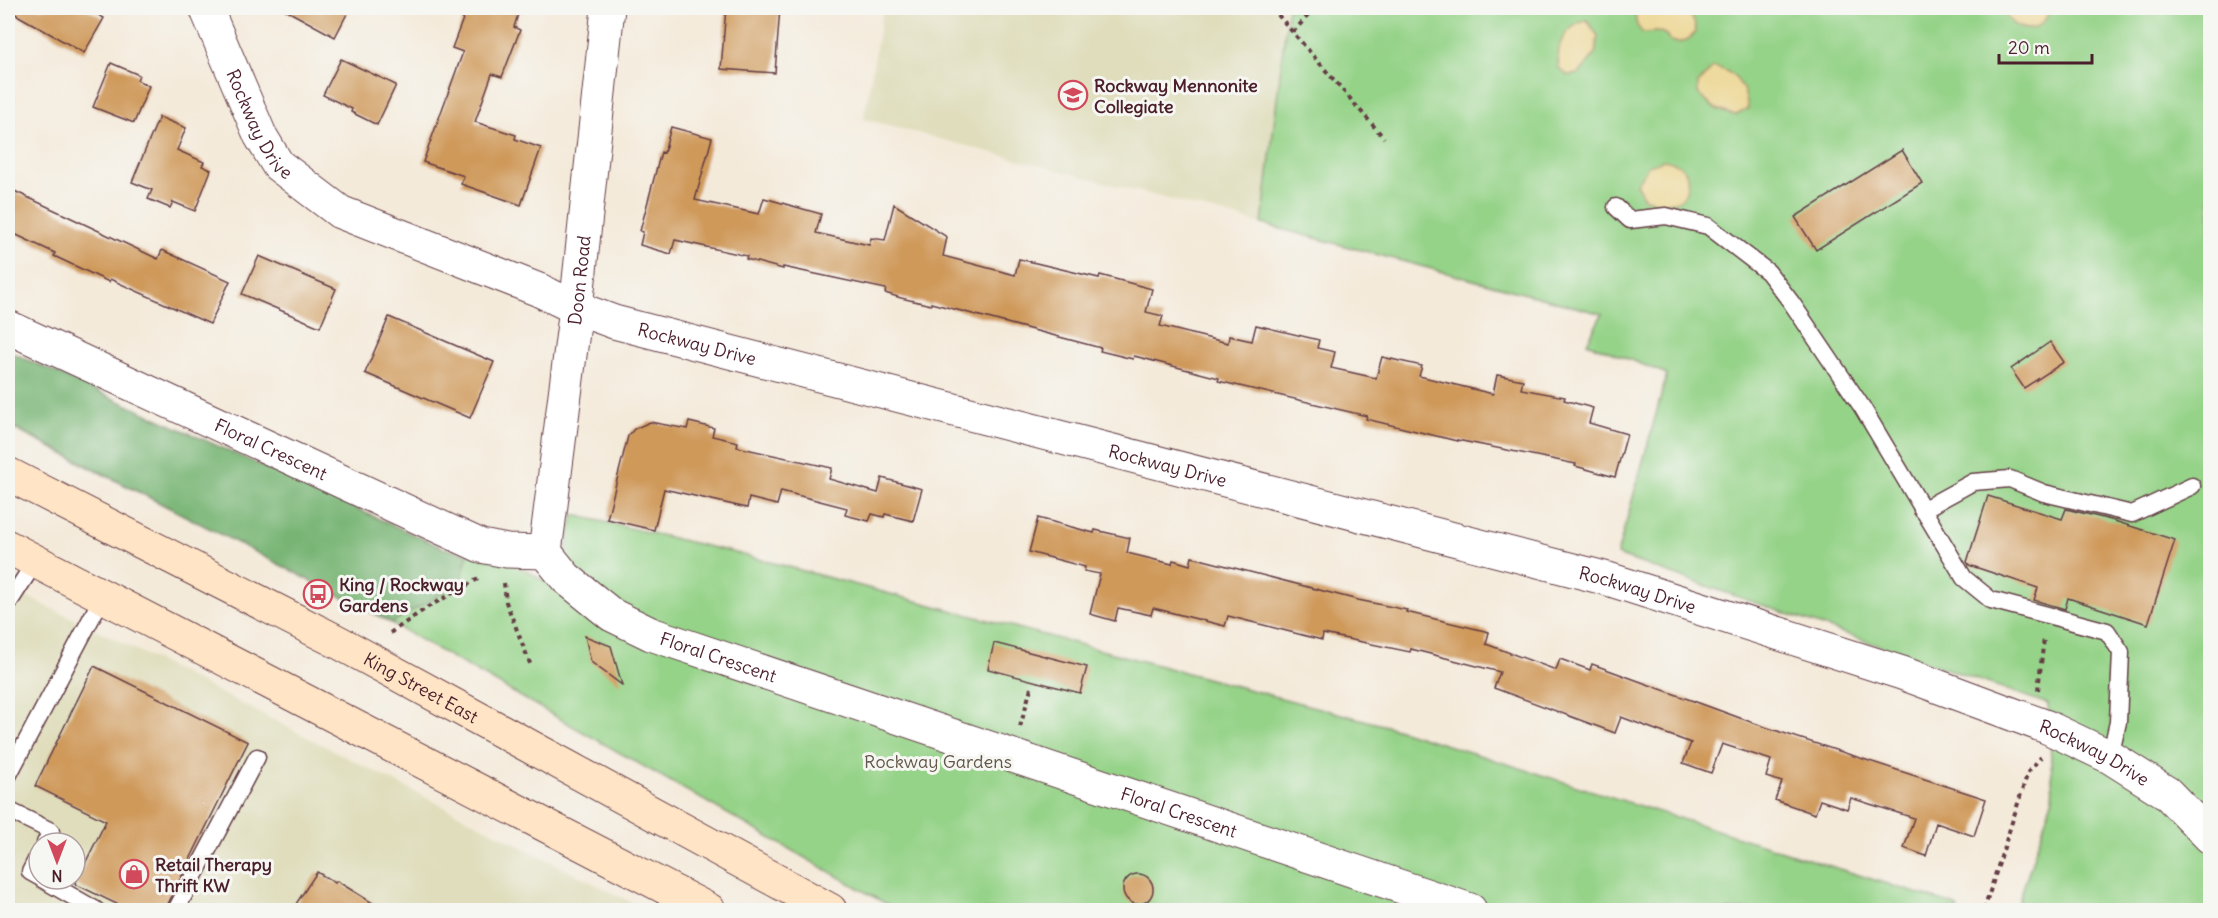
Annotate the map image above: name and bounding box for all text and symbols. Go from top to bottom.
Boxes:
scale bar [1999,27,2092,65]
text: 20 m [2008,36,2050,59]
street label: Rockway Drive [222,65,297,184]
place label: Rockway Mennonite Collegiate [1094,74,1258,118]
school or university icon: Rockway Mennonite Collegiate [1057,79,1089,111]
street label: Doon Road [562,234,595,326]
street label: Rockway Drive [635,317,759,370]
street label: Floral Crescent [211,413,331,485]
street label: Rockway Drive [1106,439,1229,491]
street label: Rockway Drive [1577,560,1699,618]
place label: King / Rockway Gardens [339,573,464,617]
bus stop icon: King / Rockway Gardens [302,578,334,610]
street label: Floral Crescent [657,626,780,687]
street label: King Street East [360,647,483,728]
street label: Rockway Drive [2037,714,2154,791]
park label: Rockway Gardens [864,750,1012,773]
street label: Floral Crescent [1118,782,1240,842]
north arrow [27,831,87,891]
place label: Retail Therapy Thrift KW [155,853,272,897]
shop icon: Retail Therapy Thrift KW [118,858,150,890]
text: N [51,866,63,886]

